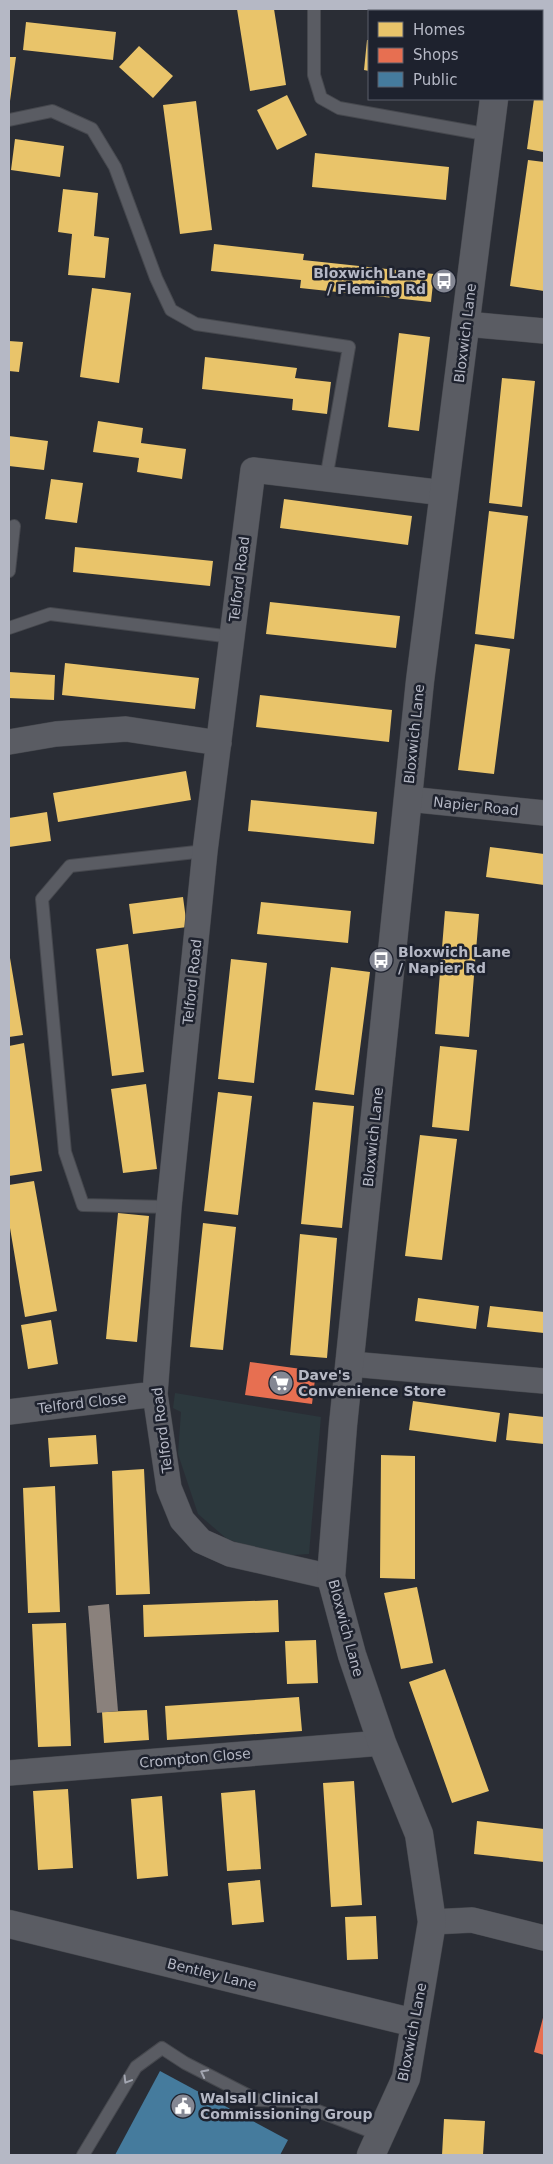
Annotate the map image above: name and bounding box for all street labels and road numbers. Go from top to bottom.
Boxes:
street label: Bloxwich Lane [451,282,479,384]
street label: Telford Road [226,535,252,624]
street label: Bloxwich Lane [401,683,427,785]
street label: Napier Road [433,794,519,818]
street label: Telford Road [179,938,204,1027]
street label: Bloxwich Lane [360,1086,386,1188]
street label: Telford Road [149,1386,175,1475]
street label: Telford Close [36,1390,127,1416]
street label: Bloxwich Lane [325,1578,367,1678]
street label: Crompton Close [139,1745,251,1771]
street label: Bentley Lane [166,1955,258,1993]
street label: Bloxwich Lane [395,1981,429,2083]

